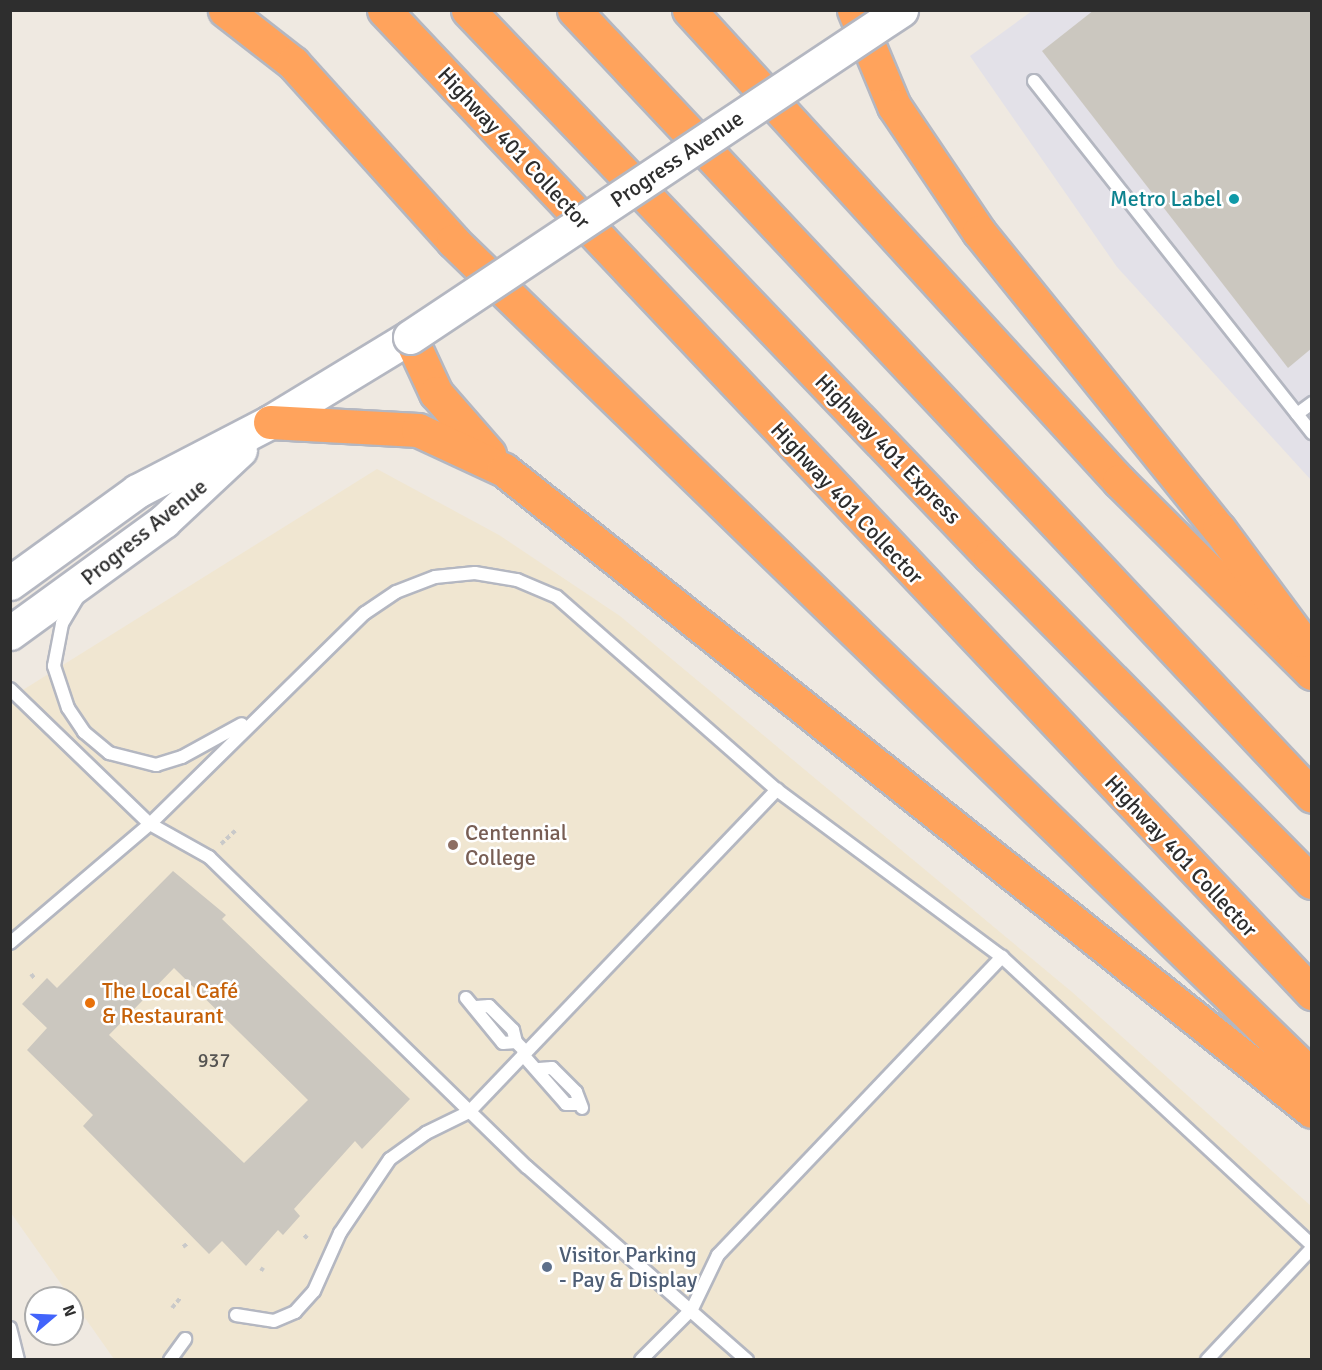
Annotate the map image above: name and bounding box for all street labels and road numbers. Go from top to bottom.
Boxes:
street label: Highway 401 Collector [432,62,596,234]
street label: Progress Avenue [606,105,748,213]
street label: Highway 401 Express [810,368,966,530]
street label: Highway 401 Collector [765,417,929,589]
street label: Progress Avenue [76,473,212,591]
street label: Highway 401 Collector [1099,770,1263,942]

